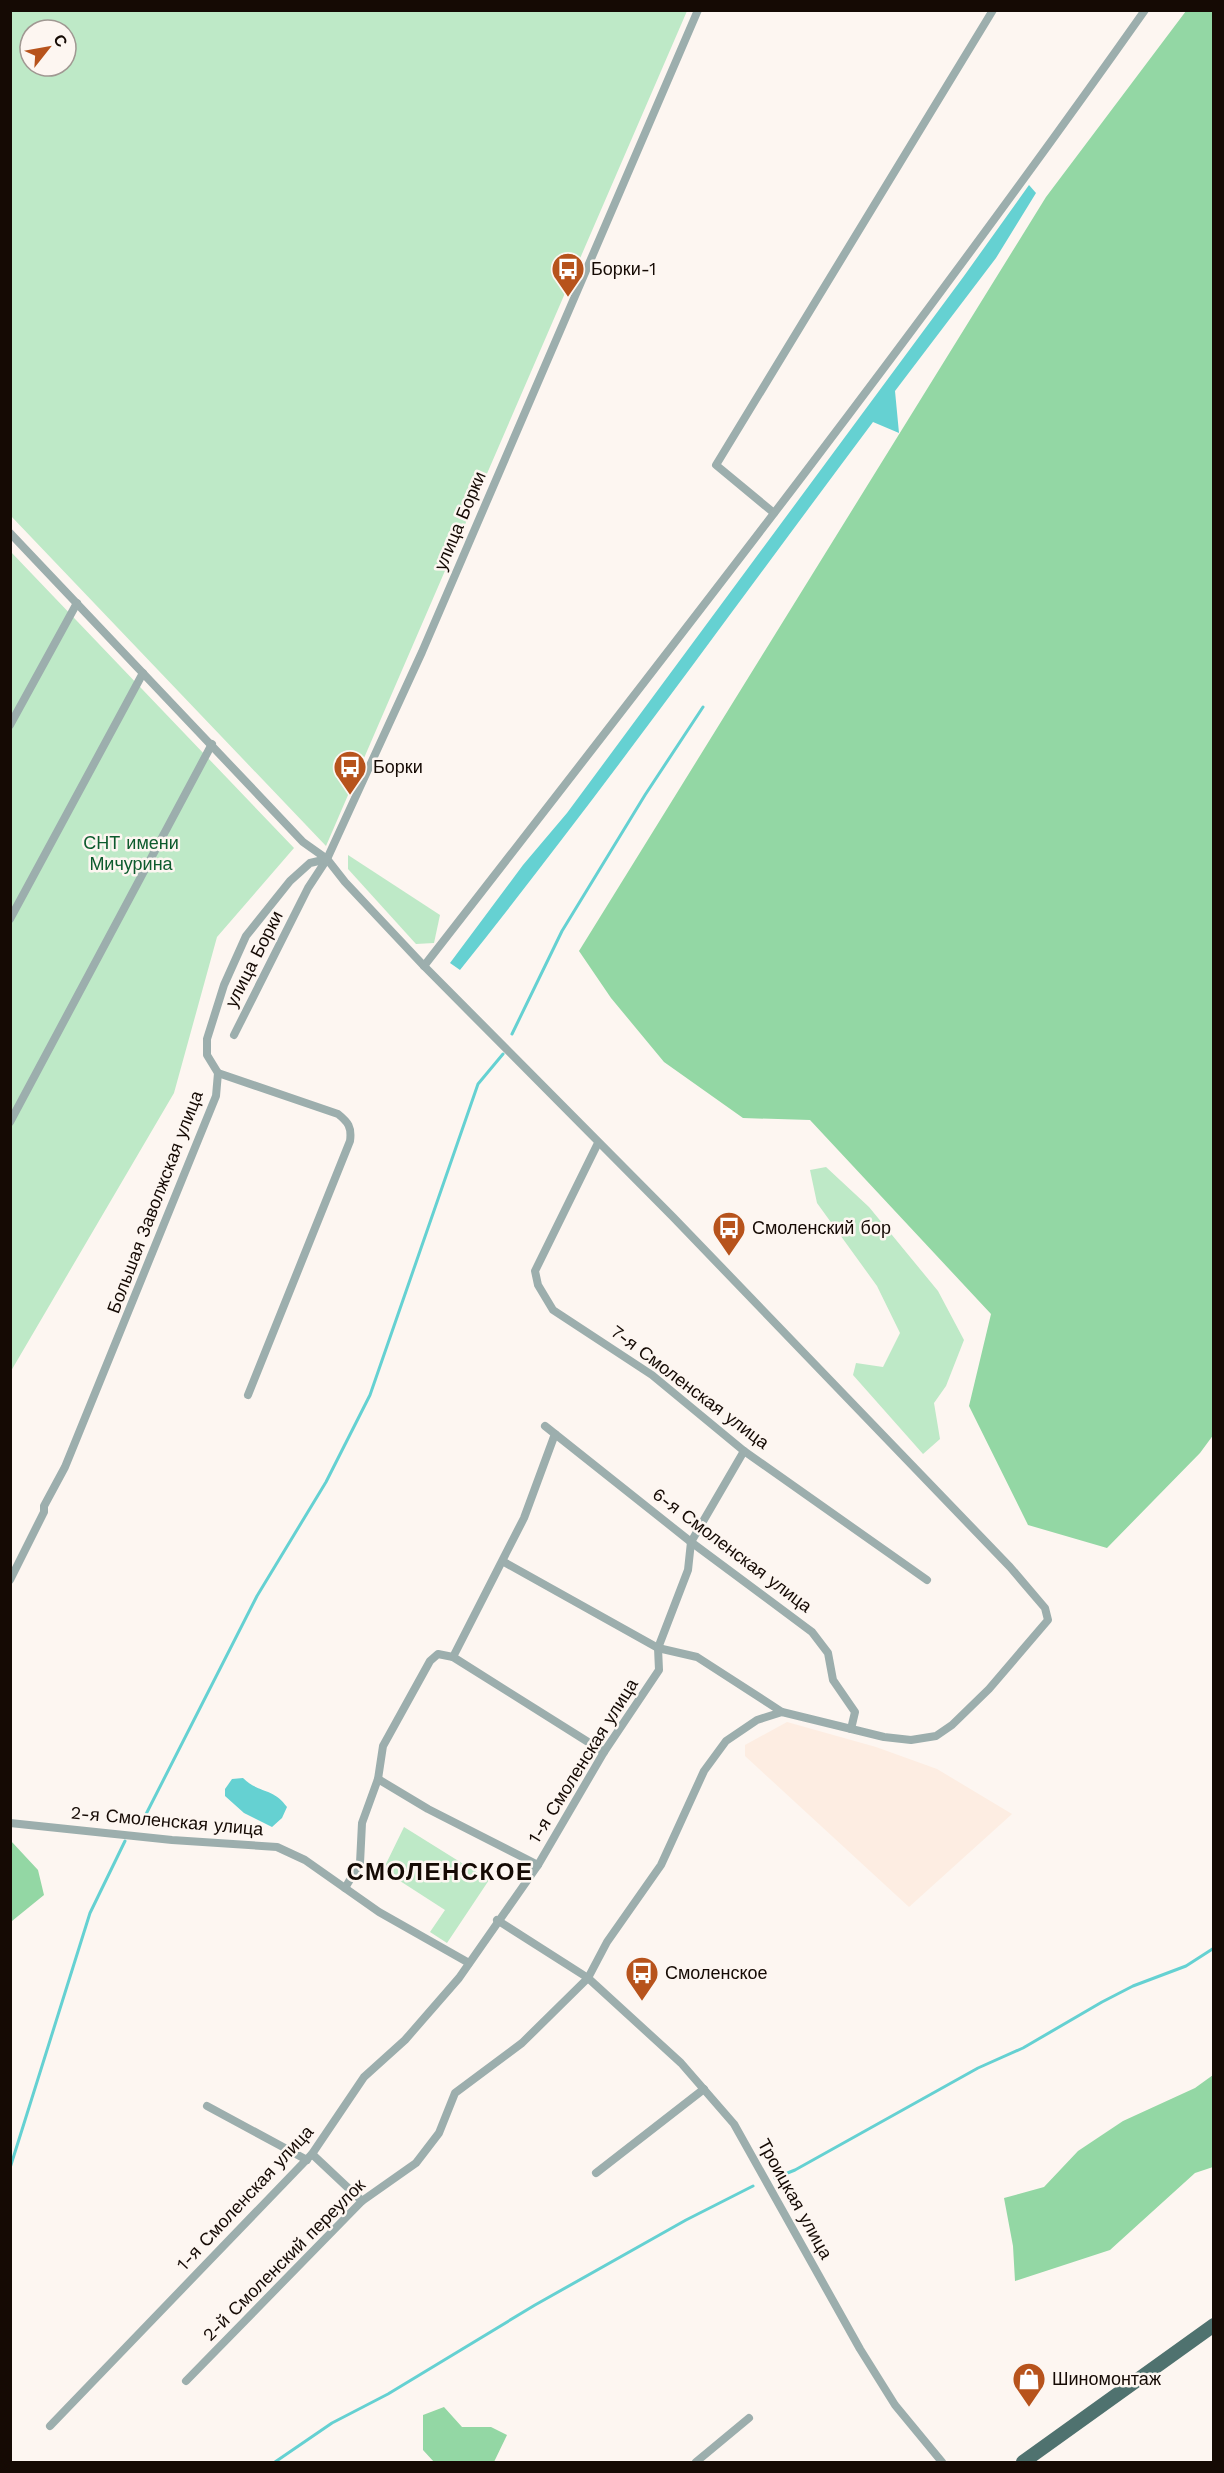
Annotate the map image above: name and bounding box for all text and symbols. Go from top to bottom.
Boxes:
north arrow [18,18,78,78]
text: С [49,31,72,51]
bus stop icon: Борки-1 [550,251,586,298]
place label: Борки-1 [591,258,656,279]
street label: улица Борки [429,468,490,573]
bus stop icon: Борки [332,749,368,796]
place label: Борки [373,756,423,777]
park label: СНТ имени Мичурина [83,832,179,874]
street label: улица Борки [220,907,287,1010]
street label: Большая Заволжская улица [102,1087,207,1316]
bus stop icon: Смоленский бор [711,1210,747,1257]
place label: Смоленский бор [752,1217,891,1238]
street label: 7-я Смоленская улица [607,1320,774,1453]
street label: 6-я Смоленская улица [648,1483,817,1617]
street label: 1-я Смоленская улица [523,1674,642,1847]
street label: 2-я Смоленская улица [70,1802,265,1839]
district label: СМОЛЕНСКОЕ [347,1858,533,1886]
bus stop icon: Смоленское [624,1955,660,2002]
place label: Смоленское [665,1962,768,1983]
street label: 1-я Смоленская улица [172,2120,318,2274]
street label: Троицкая улица [754,2135,838,2263]
street label: 2-й Смоленский переулок [198,2174,369,2345]
shop icon: Шиномонтаж [1011,2361,1047,2408]
place label: Шиномонтаж [1052,2368,1161,2389]

